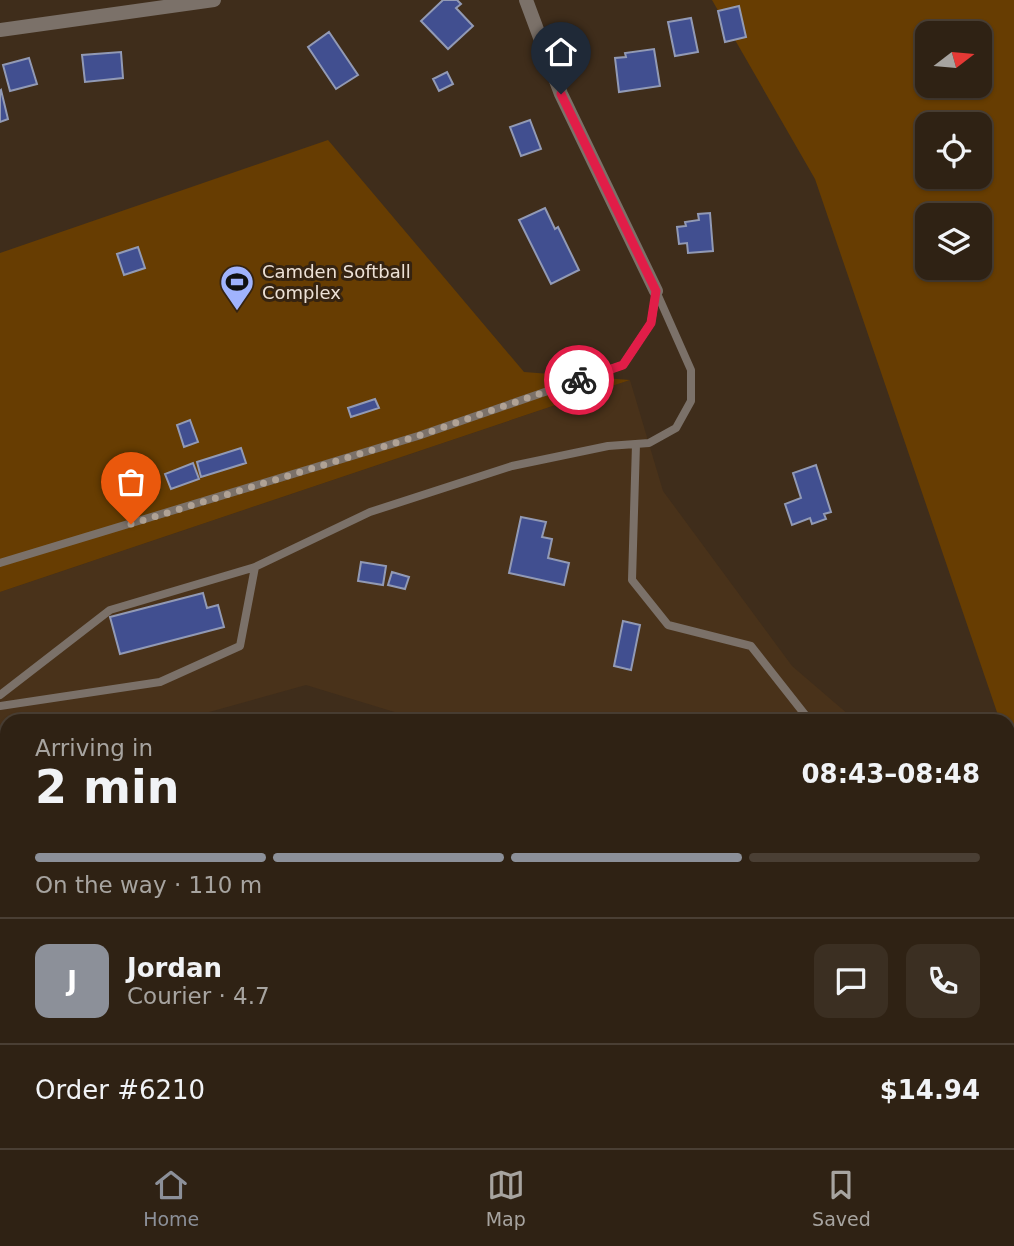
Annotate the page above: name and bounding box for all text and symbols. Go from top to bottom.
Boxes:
north arrow [915,21,992,98]
map controls [915,21,992,280]
pin [531,22,591,94]
icon: home [542,33,580,71]
button: locate [915,112,992,189]
button: layers [915,203,992,280]
place label: Camden Softball Complex [262,261,411,303]
sports icon: Camden Softball Complex [218,263,256,312]
courier [544,345,614,415]
icon: bike [560,361,598,399]
pin [101,452,161,524]
icon: bag [112,463,150,501]
text: Arriving in [35,735,153,761]
text: 08:43–08:48 [801,759,980,789]
text: 2 min [35,760,179,814]
text: On the way · 110 m [35,872,262,898]
button: chat [814,944,888,1018]
button: phone [906,944,980,1018]
text: Jordan [127,953,222,983]
text: J [67,966,77,996]
text: Courier · 4.7 [127,983,270,1009]
text: Order #6210 [35,1075,205,1105]
text: $14.94 [880,1075,980,1105]
tab: Home [143,1166,199,1230]
tab: Map [486,1166,526,1230]
tab: Saved [812,1166,871,1230]

